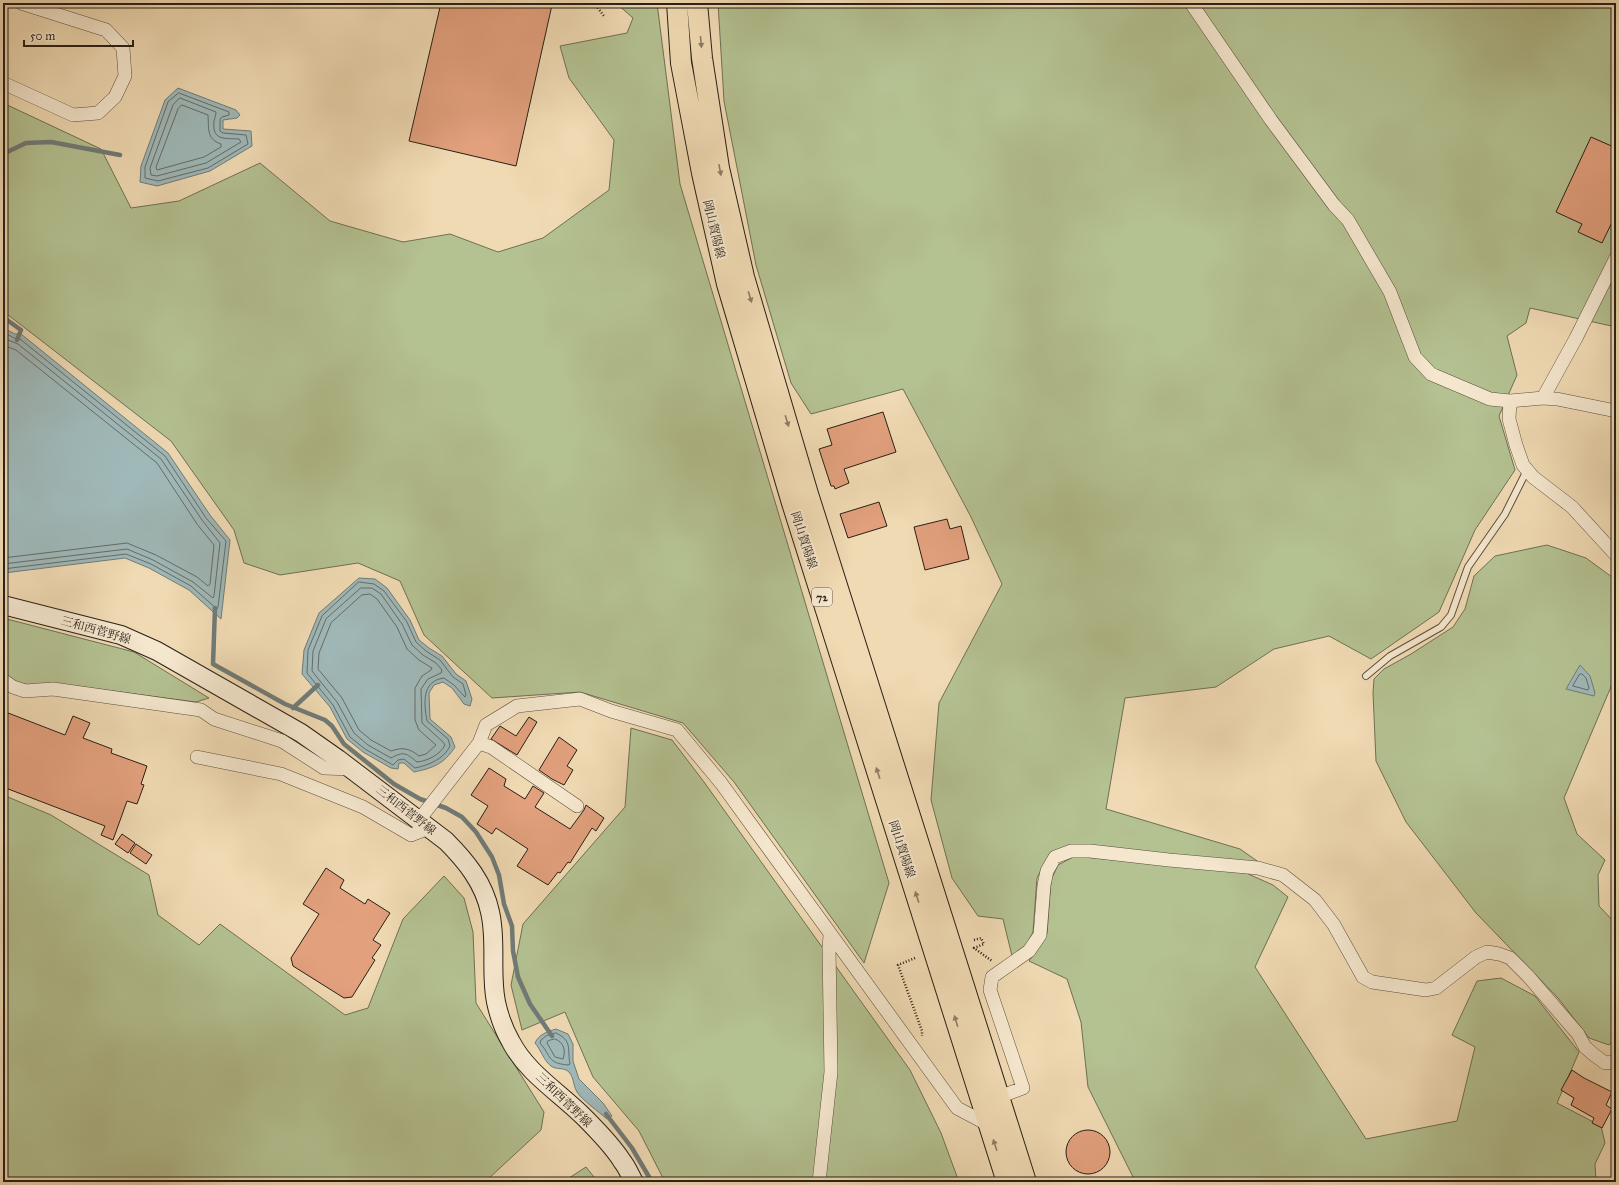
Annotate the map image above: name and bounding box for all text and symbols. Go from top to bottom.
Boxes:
scale bar [24,22,133,48]
text: 50 m [30,29,55,43]
one-way arrow [697,36,704,48]
one-way arrow [717,164,723,177]
street label: 岡山賀陽線 [700,198,728,260]
one-way arrow [747,291,753,303]
one-way arrow [784,416,790,428]
street label: 岡山賀陽線 [788,509,820,571]
road number: 72 [812,588,832,606]
street label: 三和西菅野線 [59,613,133,647]
one-way arrow [875,767,881,779]
street label: 三和西菅野線 [373,782,439,838]
street label: 岡山賀陽線 [886,818,918,880]
one-way arrow [914,890,920,902]
one-way arrow [953,1014,959,1026]
street label: 三和西菅野線 [533,1070,595,1130]
one-way arrow [992,1138,998,1150]

